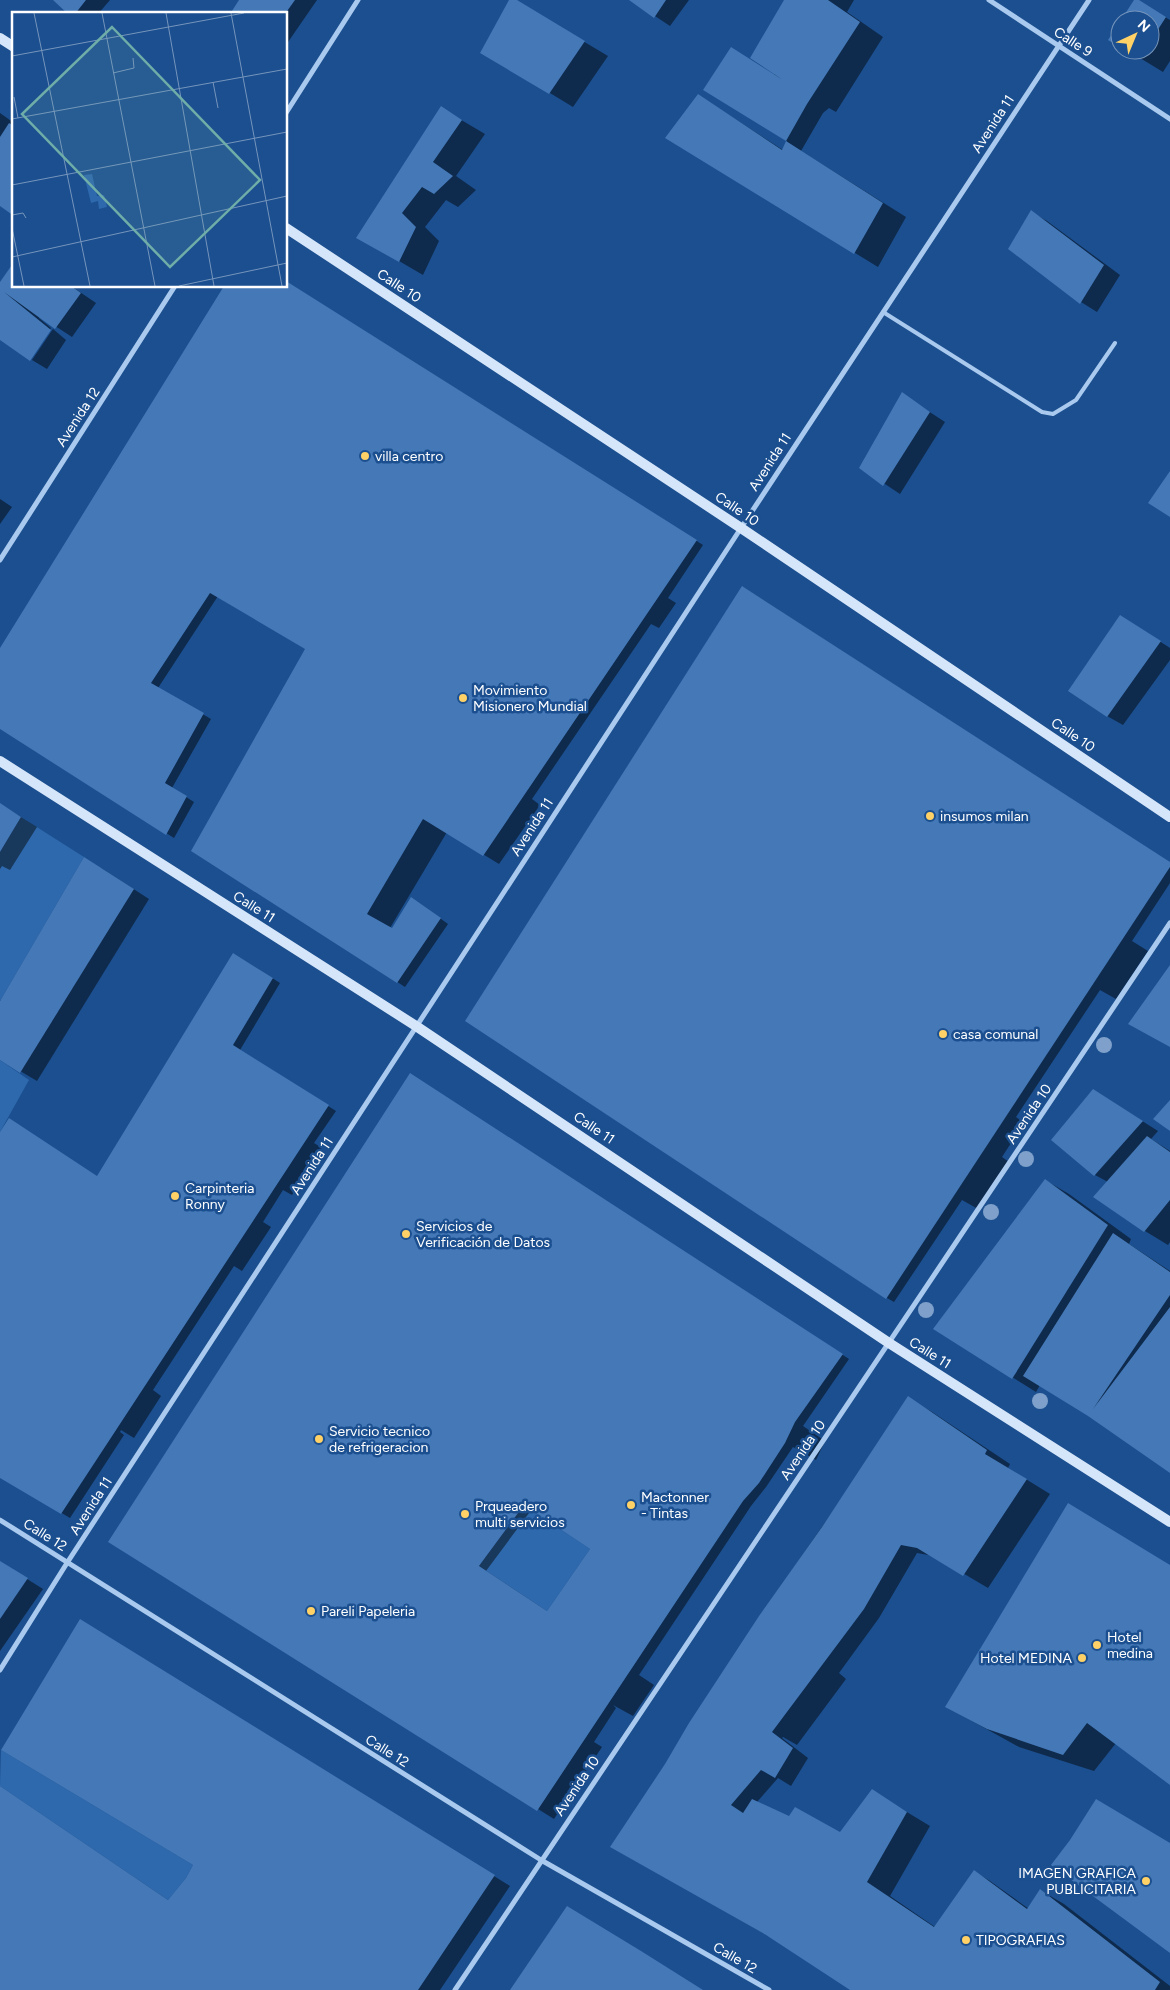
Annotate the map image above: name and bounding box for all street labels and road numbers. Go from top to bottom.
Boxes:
street label: Calle 9 [1051,23,1095,61]
street label: Avenida 11 [968,92,1018,156]
street label: Calle 10 [374,265,424,307]
street label: Avenida 12 [52,384,104,450]
street label: Avenida 11 [745,430,795,494]
street label: Calle 10 [712,488,762,530]
street label: Calle 10 [1048,714,1098,756]
street label: Avenida 11 [507,795,557,859]
street label: Calle 11 [230,888,278,926]
street label: Avenida 10 [1003,1081,1055,1147]
street label: Calle 11 [570,1108,618,1148]
street label: Avenida 11 [287,1134,337,1198]
street label: Calle 11 [906,1334,954,1372]
street label: Avenida 10 [777,1417,829,1483]
street label: Avenida 11 [66,1474,116,1538]
street label: Calle 12 [20,1515,70,1555]
street label: Calle 12 [362,1731,412,1771]
street label: Avenida 10 [551,1753,603,1819]
street label: Calle 12 [710,1939,760,1977]

